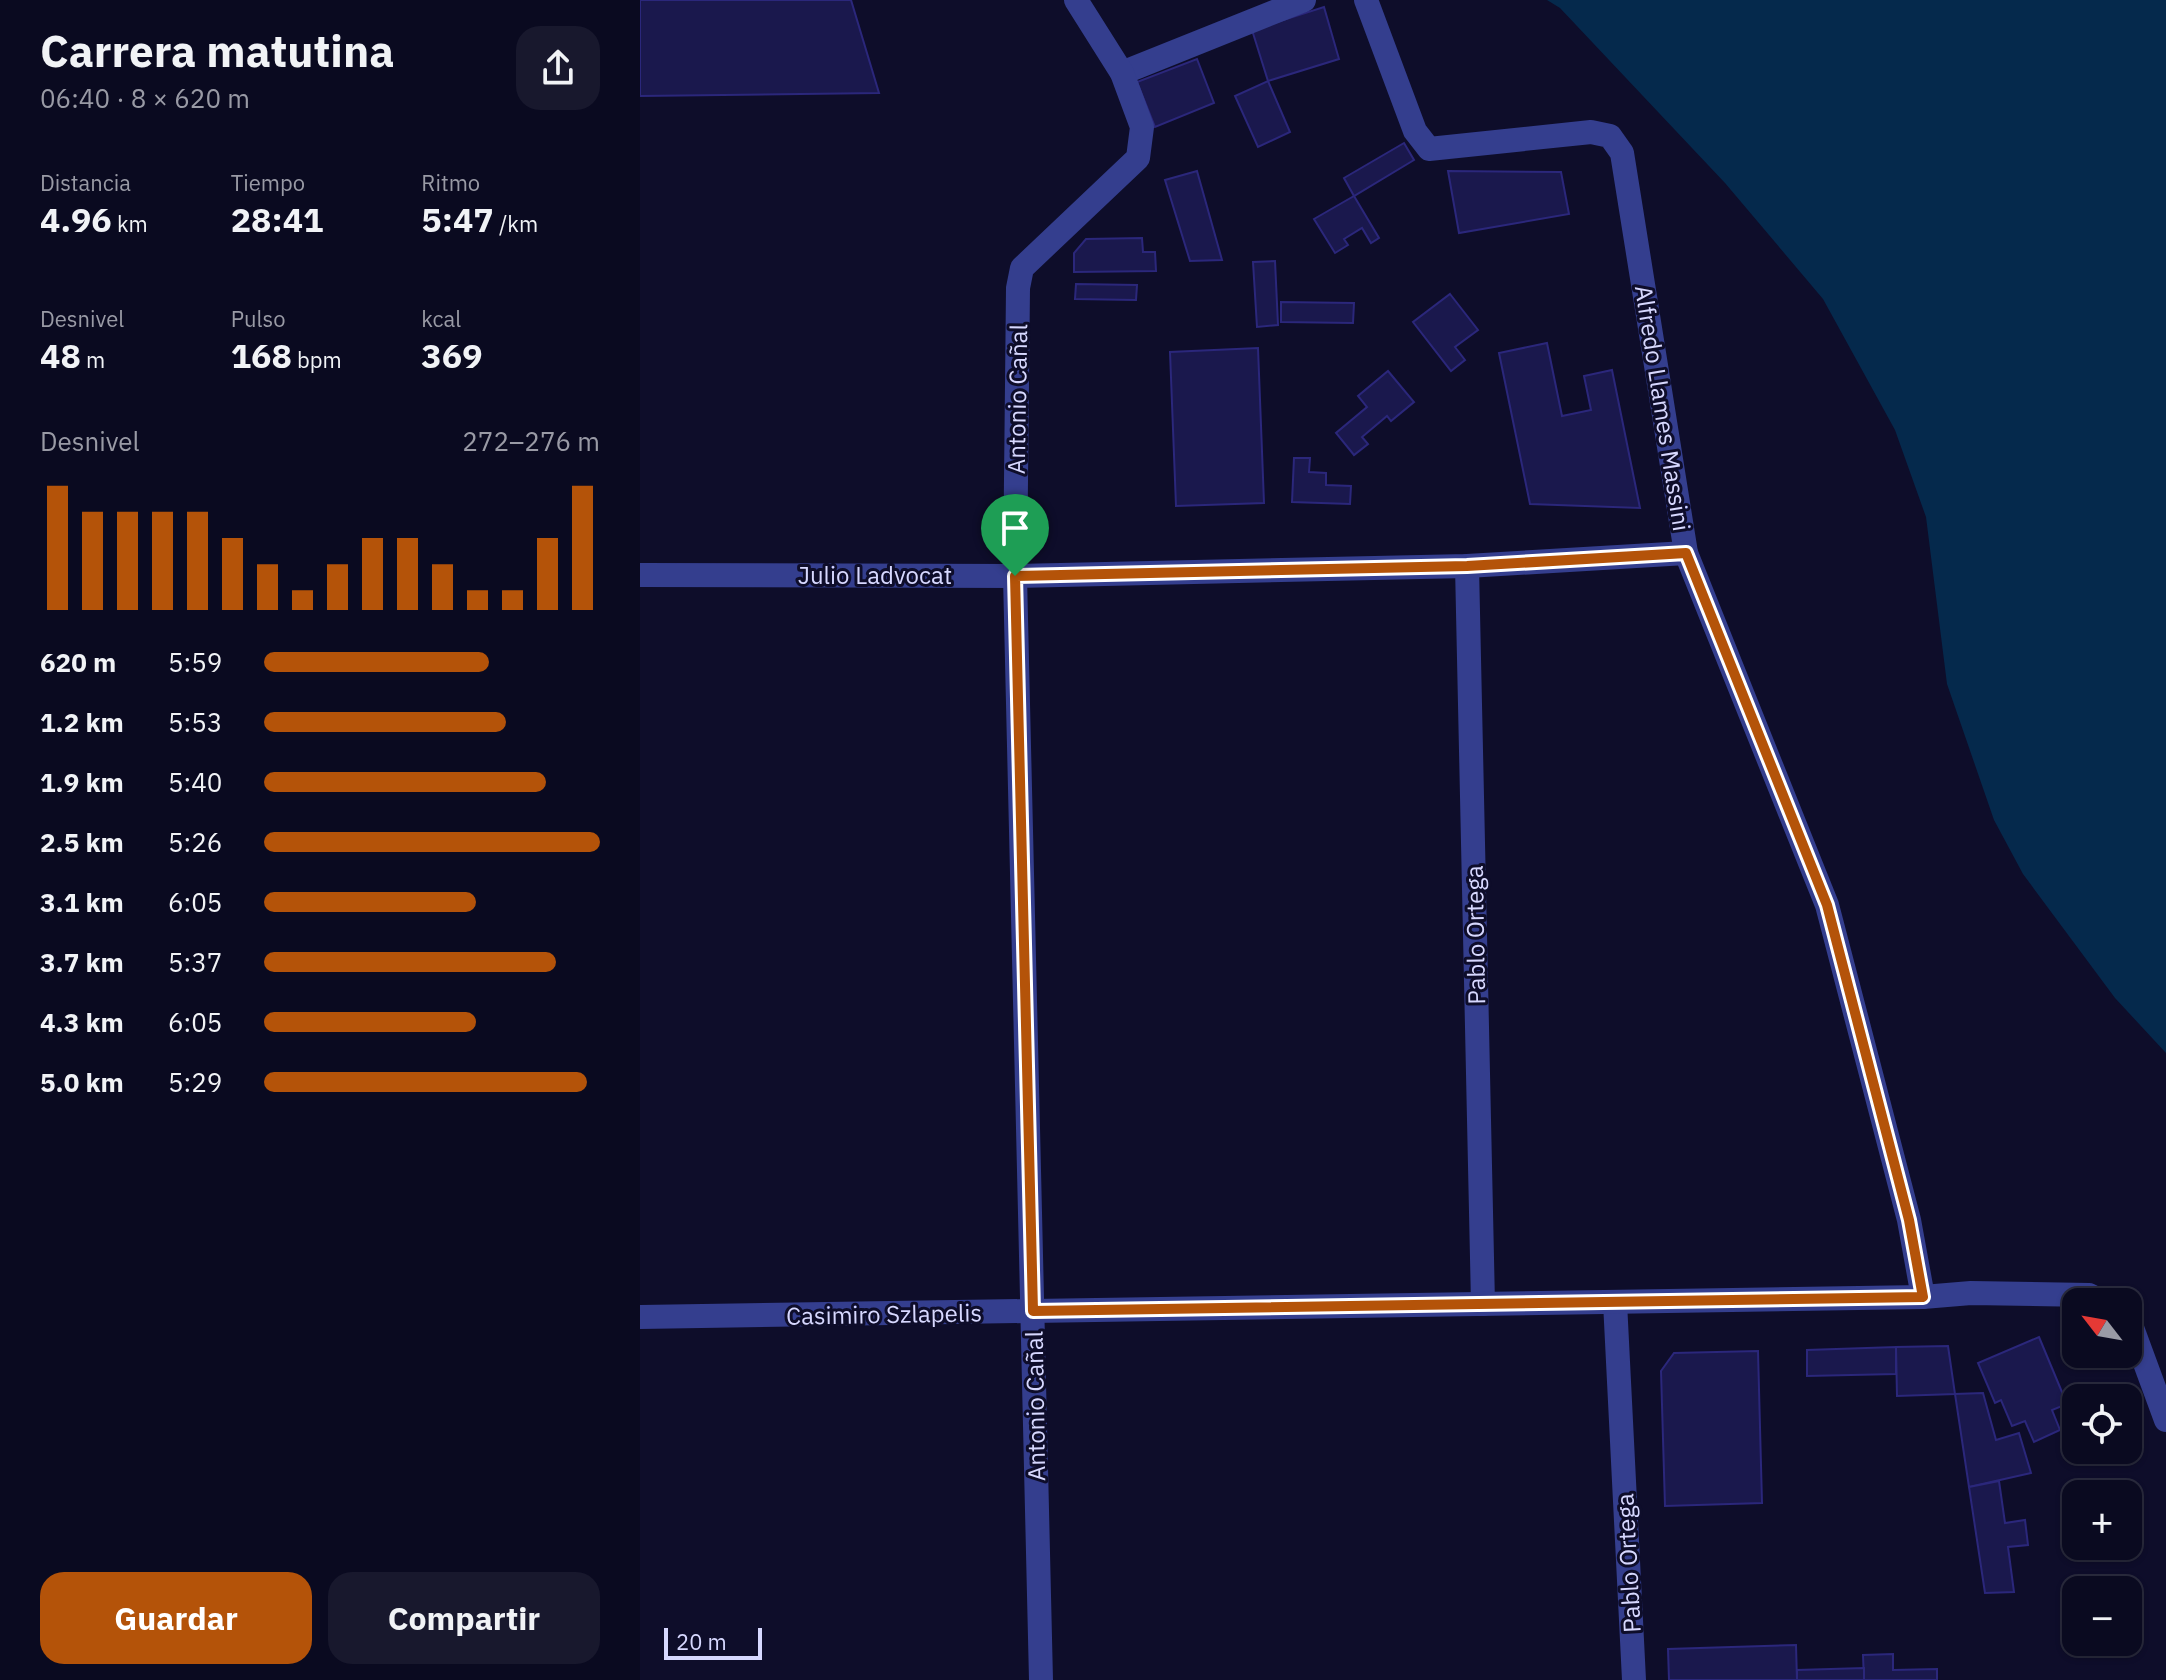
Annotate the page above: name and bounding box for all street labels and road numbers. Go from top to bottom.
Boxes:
street label: Alfredo Llames Massini [1628,283,1698,533]
street label: Antonio Cañal [1000,324,1034,474]
street label: Julio Ladvocat [798,559,952,591]
street label: Pablo Ortega [1458,865,1492,1005]
street label: Casimiro Szlapelis [786,1296,982,1332]
street label: Antonio Cañal [1018,1331,1052,1481]
street label: Pablo Ortega [1608,1492,1648,1633]

